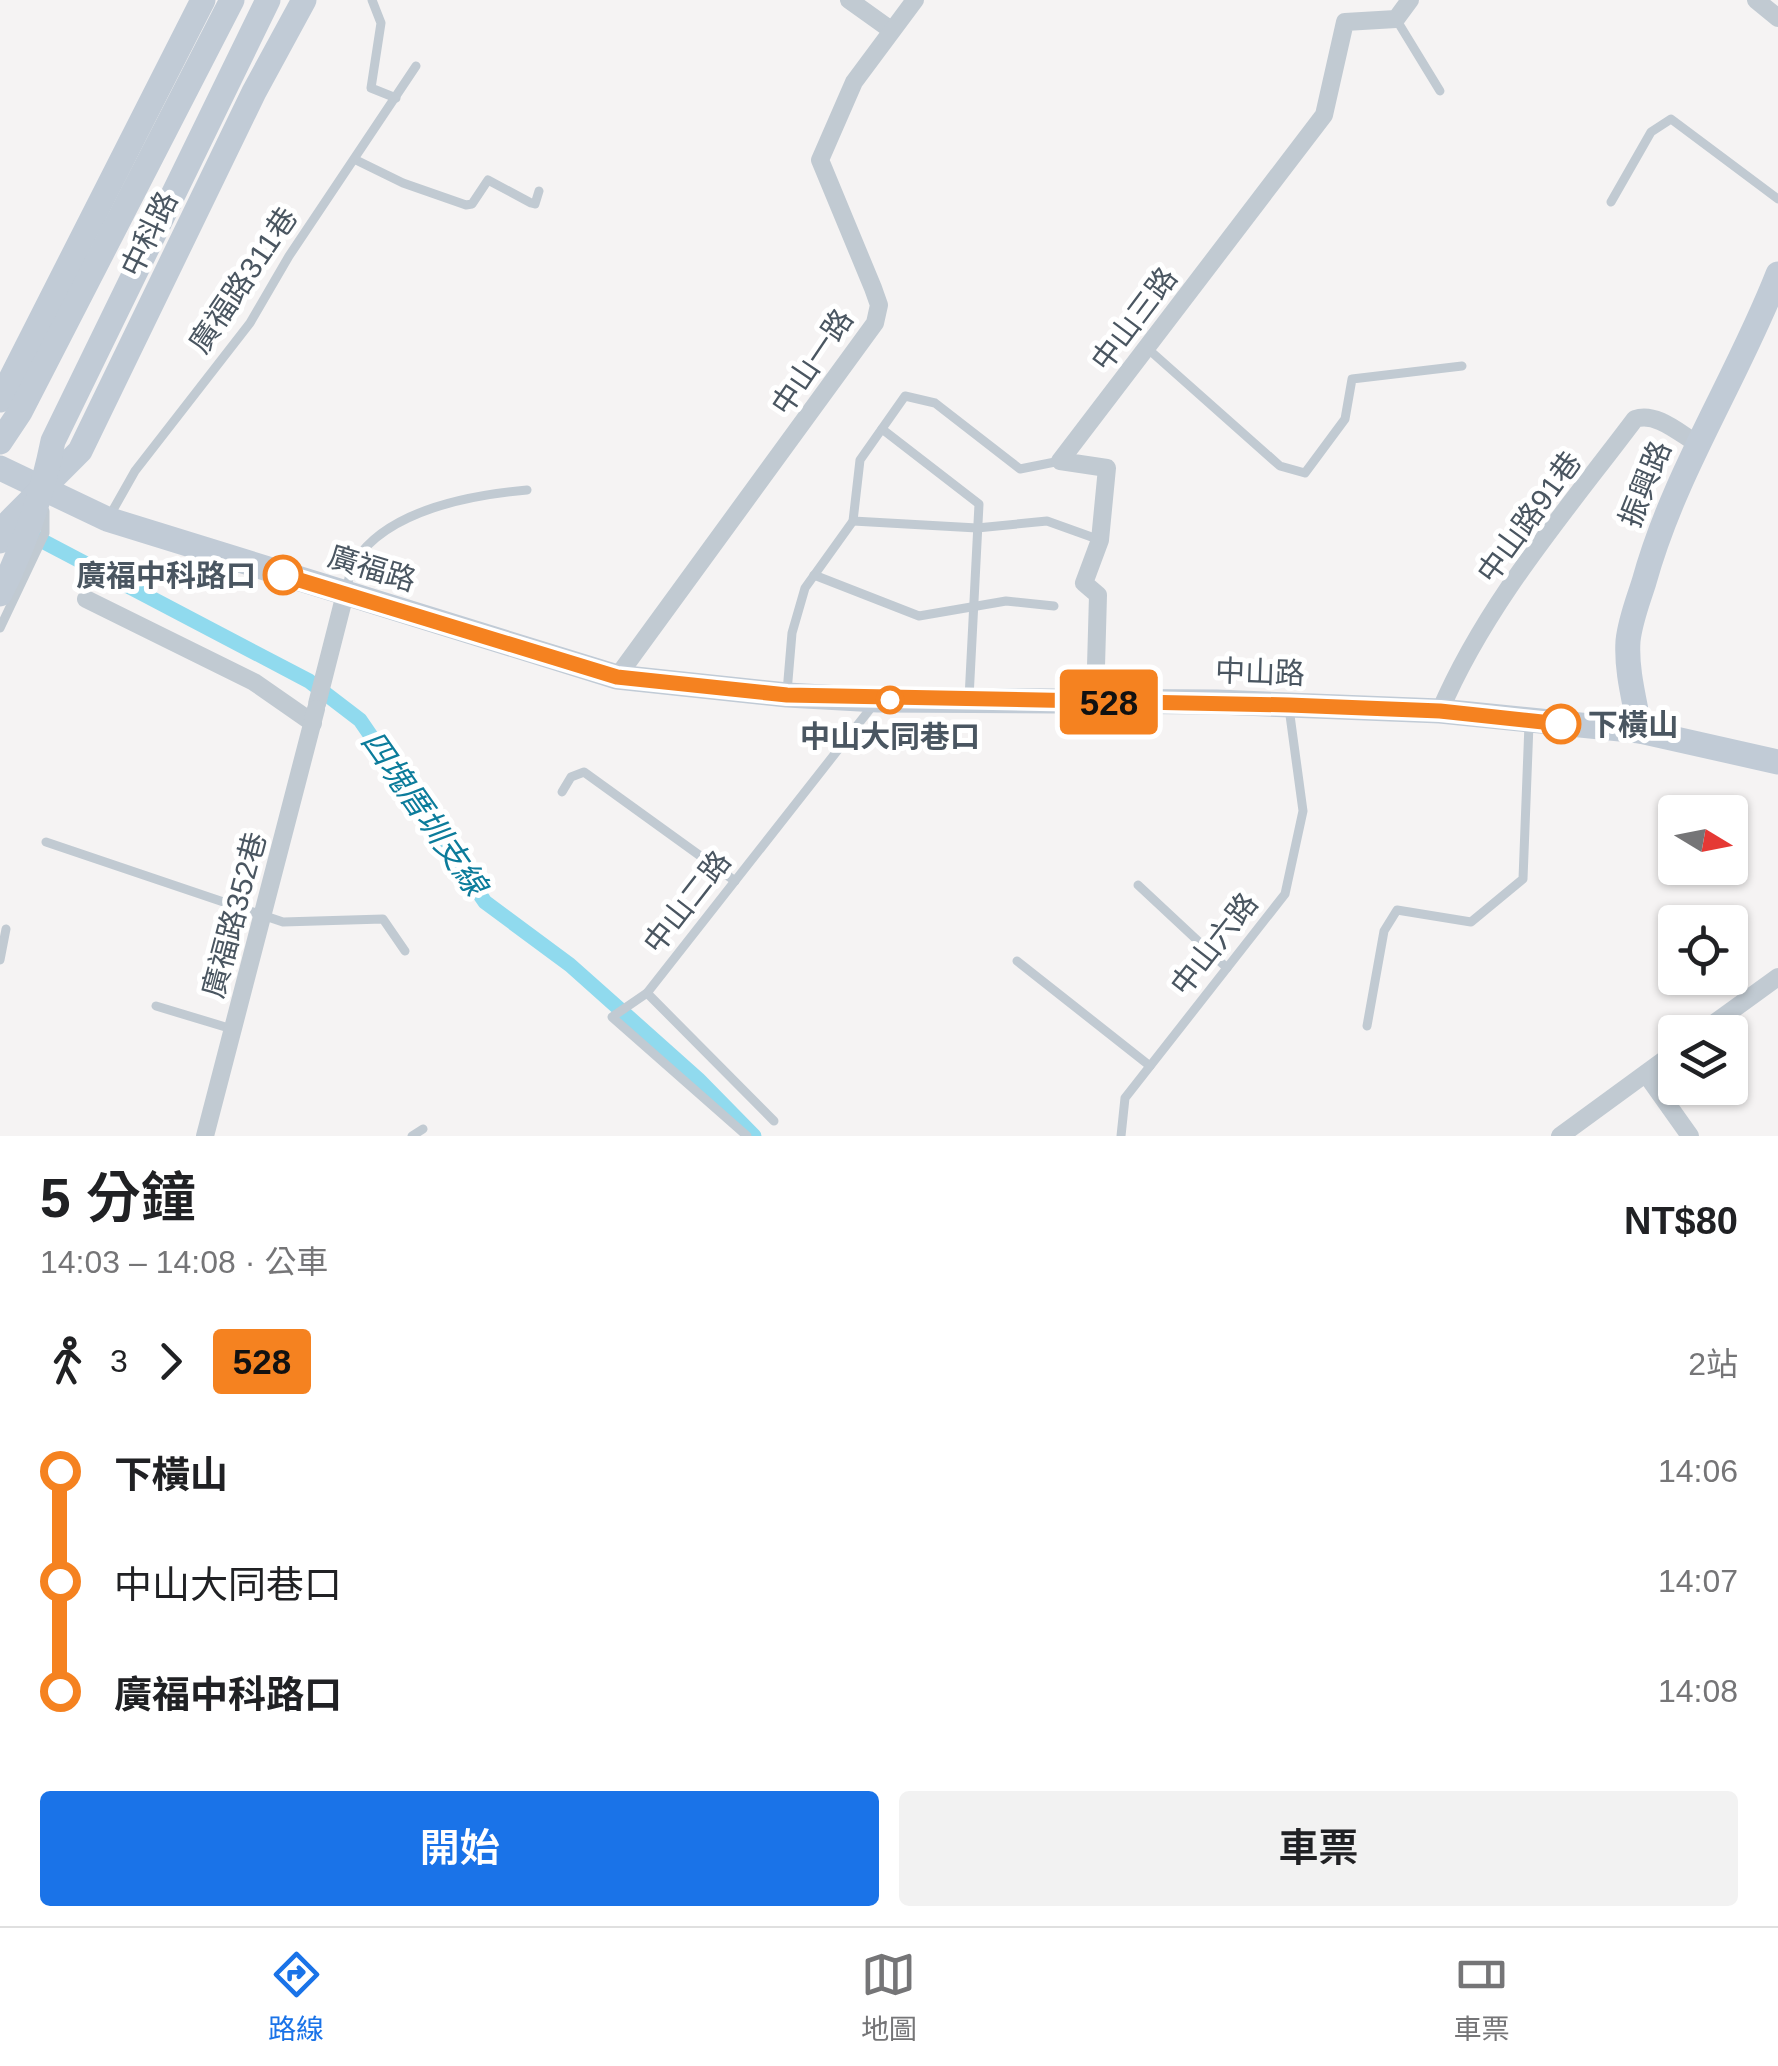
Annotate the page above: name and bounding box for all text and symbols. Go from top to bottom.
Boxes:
street label: 中科路 [114,186,184,282]
street label: 廣福路311巷 [182,201,304,359]
street label: 中山三路 [1085,261,1183,377]
street label: 中山一路 [765,303,859,421]
street label: 振興路 [1613,436,1677,532]
street label: 中山路91巷 [1471,445,1587,589]
street label: 廣福路 [324,539,420,597]
marker: 廣福中科路口 [264,556,302,594]
place label: 廣福中科路口 [76,559,256,592]
street label: 中山路 [1214,654,1306,690]
line badge: 528 [1052,670,1166,734]
text: 528 [1080,683,1138,722]
marker: 中山大同巷口 [877,687,903,713]
marker: 下橫山 [1542,705,1580,743]
place label: 下橫山 [1588,708,1678,741]
place label: 中山大同巷口 [800,720,980,753]
water label: 四塊厝圳支線 [354,724,496,904]
north arrow [1658,795,1748,885]
map controls [1658,795,1748,1105]
street label: 廣福路352巷 [196,829,272,1001]
street label: 中山二路 [637,845,737,959]
street label: 中山六路 [1164,887,1264,1001]
button: locate [1658,905,1748,995]
button: layers [1658,1015,1748,1105]
text: 5 分鐘 [40,1167,196,1229]
text: NT$80 [1624,1200,1738,1242]
text: 14:03 – 14:08 · 公車 [40,1244,328,1280]
icon: walk [40,1334,95,1389]
icon: forward [143,1334,198,1389]
text: 528 [233,1342,291,1381]
text: 3 [110,1343,128,1379]
text: 2站 [1688,1346,1738,1382]
text: 14:06 [1658,1453,1738,1489]
text: 下橫山 [114,1454,228,1496]
text: 14:07 [1658,1563,1738,1599]
text: 中山大同巷口 [114,1564,342,1606]
text: 14:08 [1658,1673,1738,1709]
text: 廣福中科路口 [114,1674,342,1716]
button: 開始 [40,1791,879,1906]
button: 車票 [899,1791,1738,1906]
tab: 路線 [268,1947,324,2047]
tab: 地圖 [861,1947,917,2047]
tab: 車票 [1454,1947,1510,2047]

